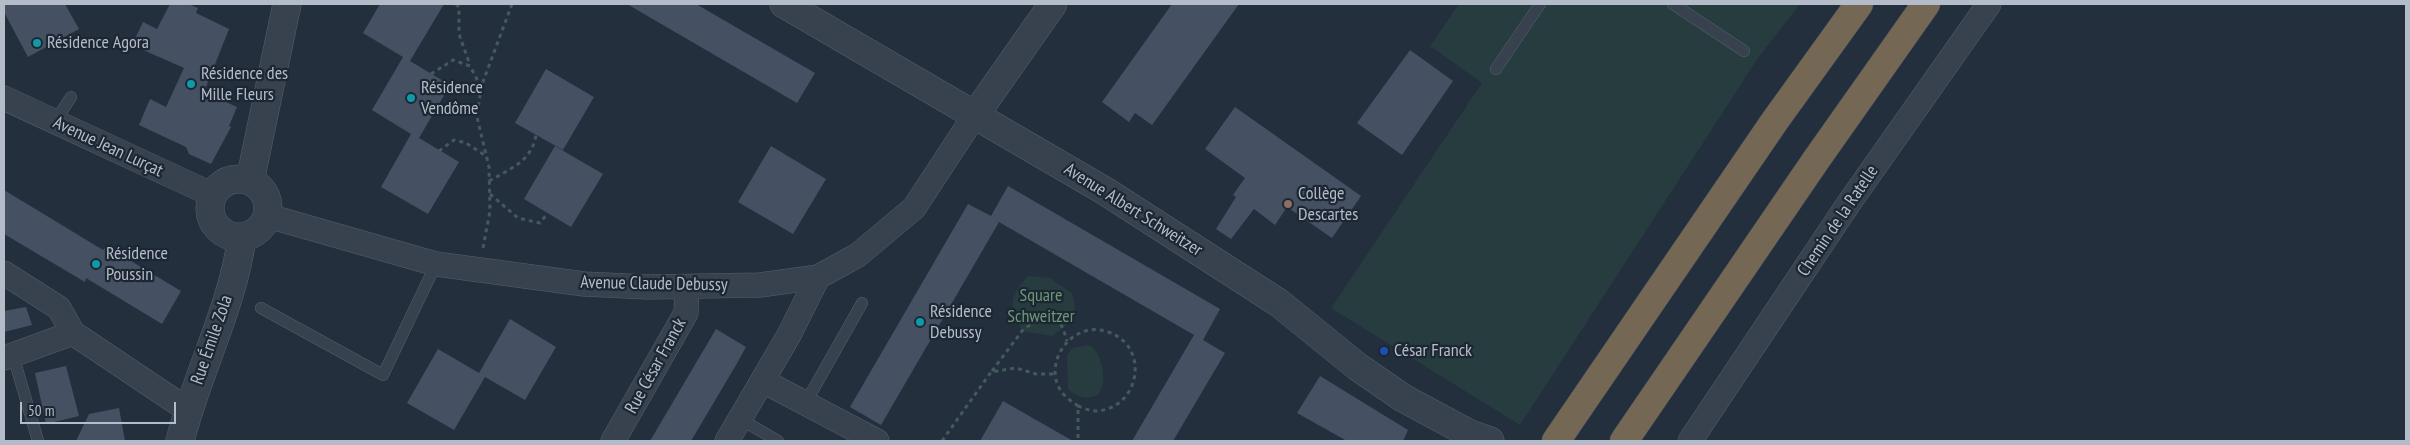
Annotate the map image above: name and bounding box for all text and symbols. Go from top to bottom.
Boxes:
place label: Résidence Agora [47,32,149,54]
marker: Résidence Agora [31,37,43,49]
place label: Résidence des Mille Fleurs [201,63,288,106]
place label: Résidence Vendôme [421,77,483,120]
marker: Résidence des Mille Fleurs [185,78,197,90]
marker: Résidence Vendôme [405,92,417,104]
street label: Avenue Jean Lurçat [50,112,166,182]
street label: Avenue Albert Schweitzer [1060,159,1206,261]
street label: Chemin de la Ratelle [1793,161,1883,281]
place label: Collège Descartes [1298,183,1358,225]
marker: Collège Descartes [1282,198,1294,210]
place label: Résidence Poussin [106,243,168,286]
marker: Résidence Poussin [90,258,102,270]
street label: Avenue Claude Debussy [580,272,728,296]
park label: Square Schweitzer [1007,285,1075,328]
street label: Rue Émile Zola [187,293,237,387]
place label: Résidence Debussy [930,301,992,344]
street label: Rue César Franck [621,315,691,417]
marker: Résidence Debussy [914,316,926,328]
place label: César Franck [1394,340,1472,362]
marker: César Franck [1378,345,1390,357]
scale bar [22,392,179,424]
text: 50 m [28,401,54,420]

